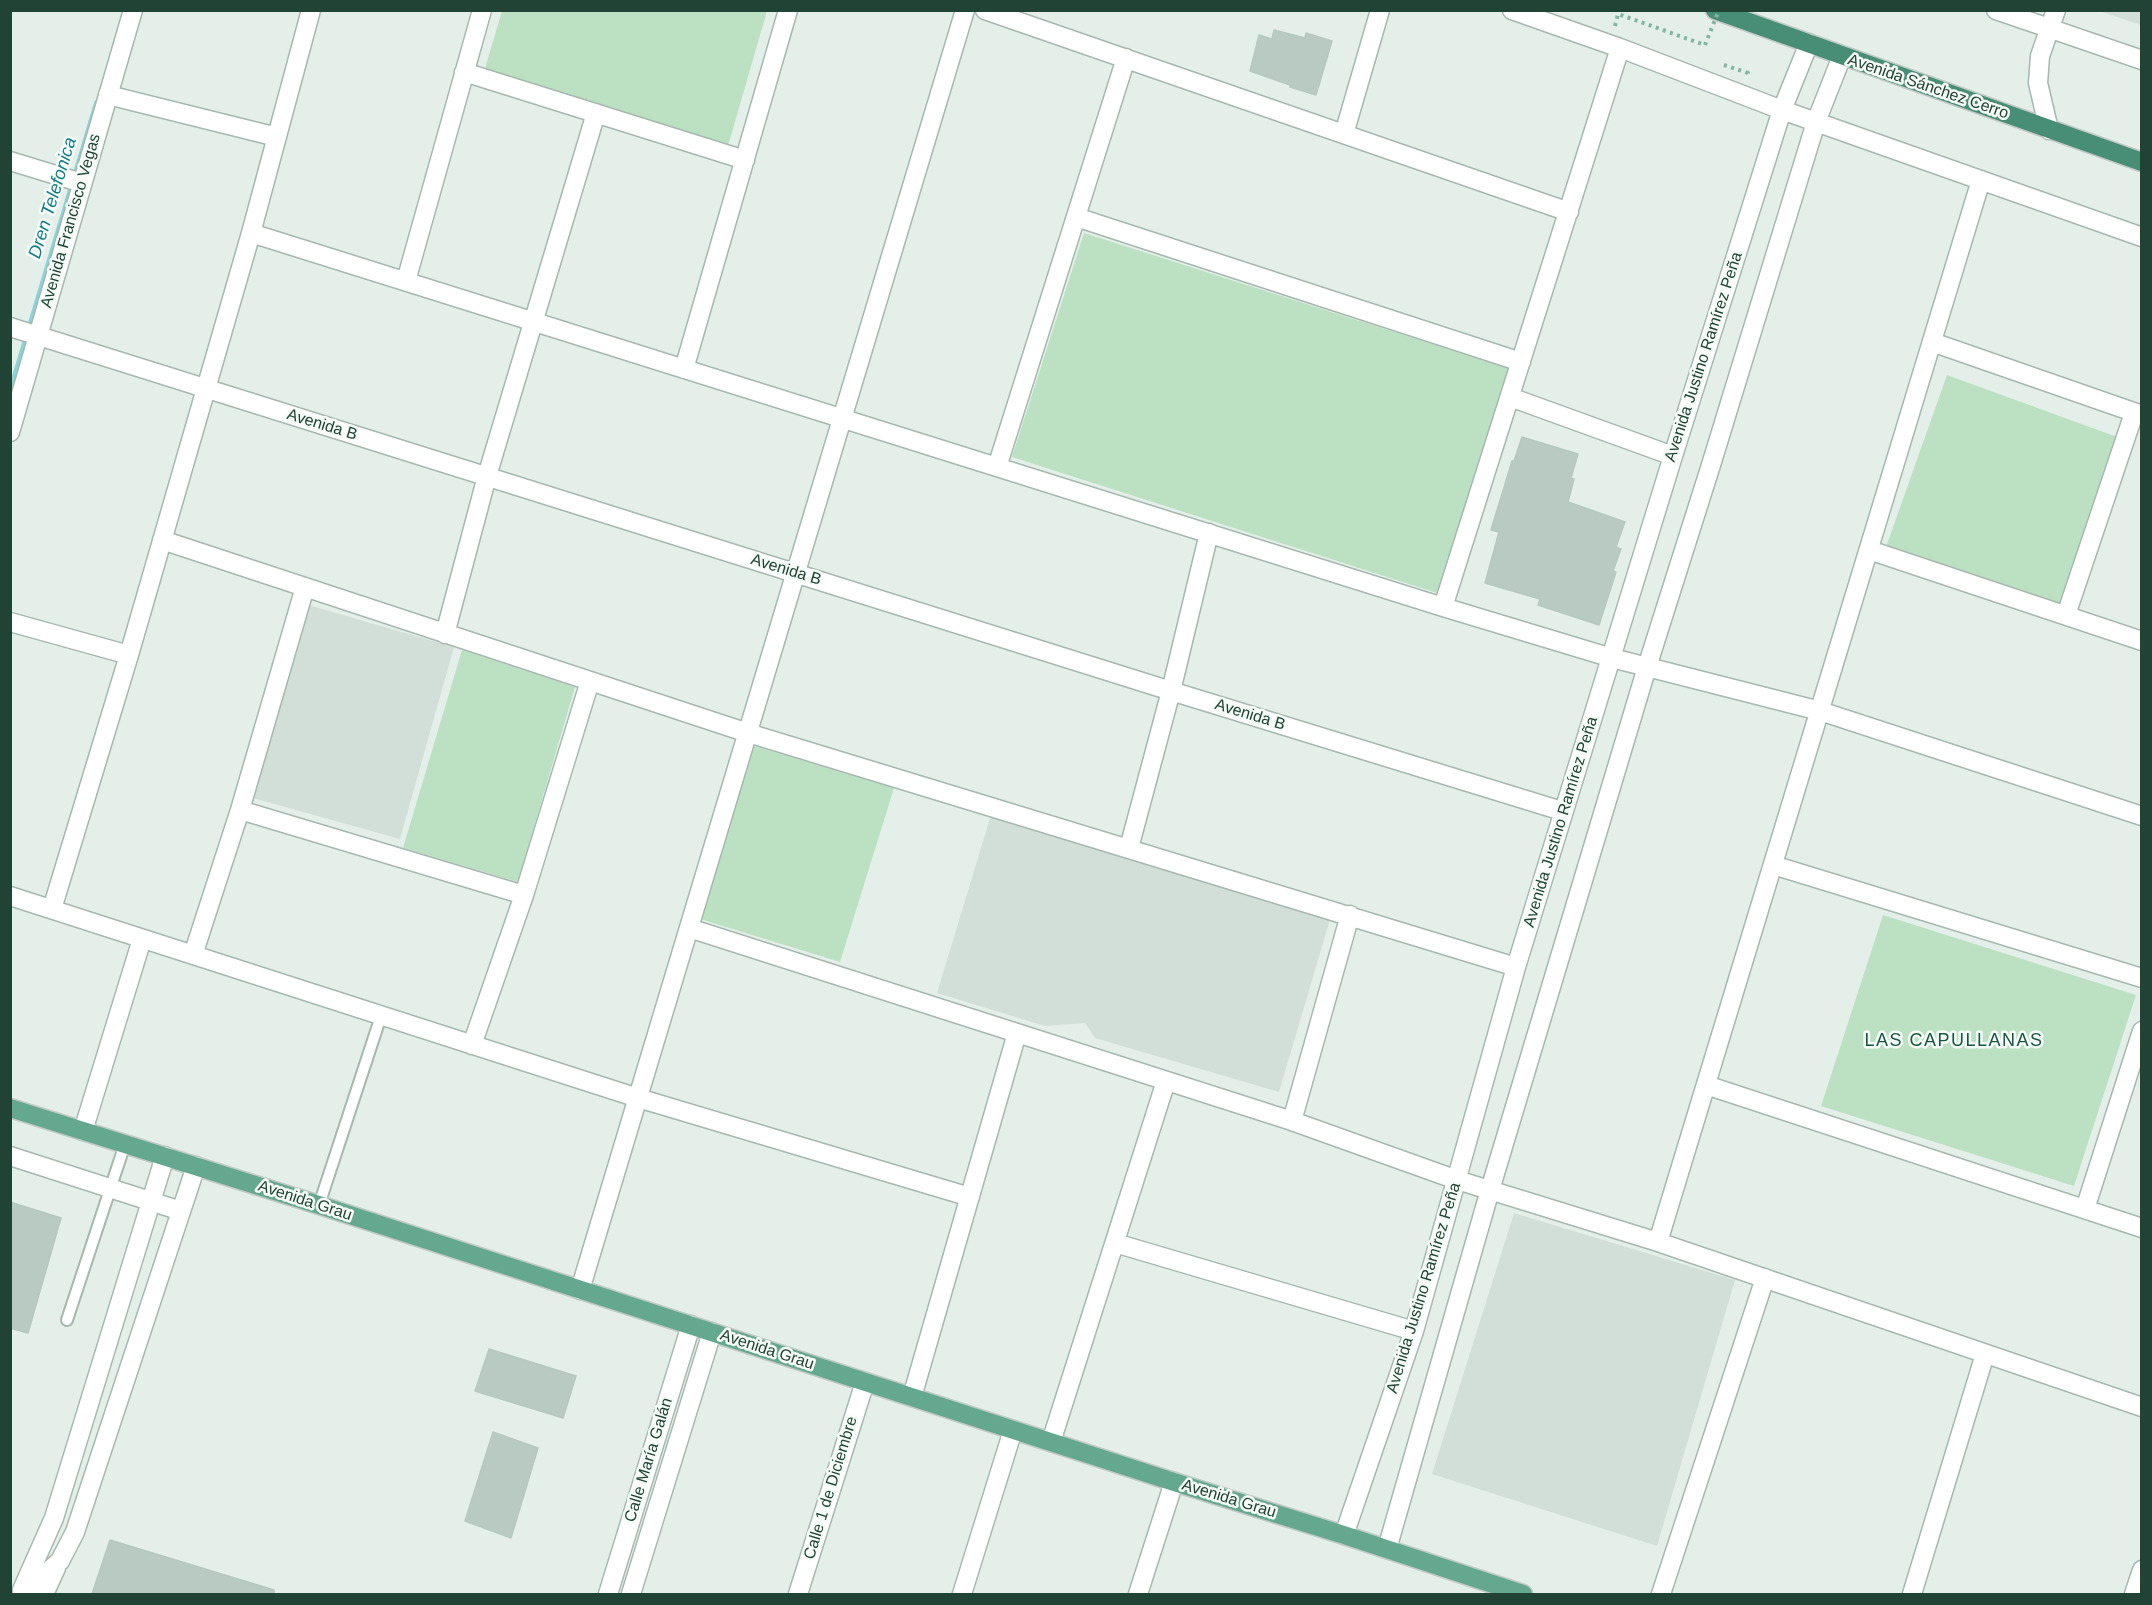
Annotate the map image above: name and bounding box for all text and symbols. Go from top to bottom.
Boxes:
street label: Avenida Sánchez Cerro [1845,50,2011,124]
street label: Avenida Francisco Vegas [37,132,105,310]
water label: Dren Telefonica [24,135,82,261]
street label: Avenida Justino Ramírez Peña [1661,250,1747,464]
street label: Avenida B [284,405,360,445]
street label: Avenida B [748,550,824,590]
street label: Avenida B [1212,695,1288,735]
street label: Avenida Justino Ramírez Peña [1520,714,1602,930]
district label: LAS CAPULLANAS [1864,1030,2044,1052]
street label: Avenida Grau [256,1177,354,1225]
street label: Avenida Justino Ramírez Peña [1383,1180,1465,1396]
street label: Avenida Grau [718,1326,816,1374]
street label: Calle María Galán [621,1396,677,1524]
street label: Calle 1 de Diciembre [800,1414,862,1562]
street label: Avenida Grau [1180,1476,1278,1522]

